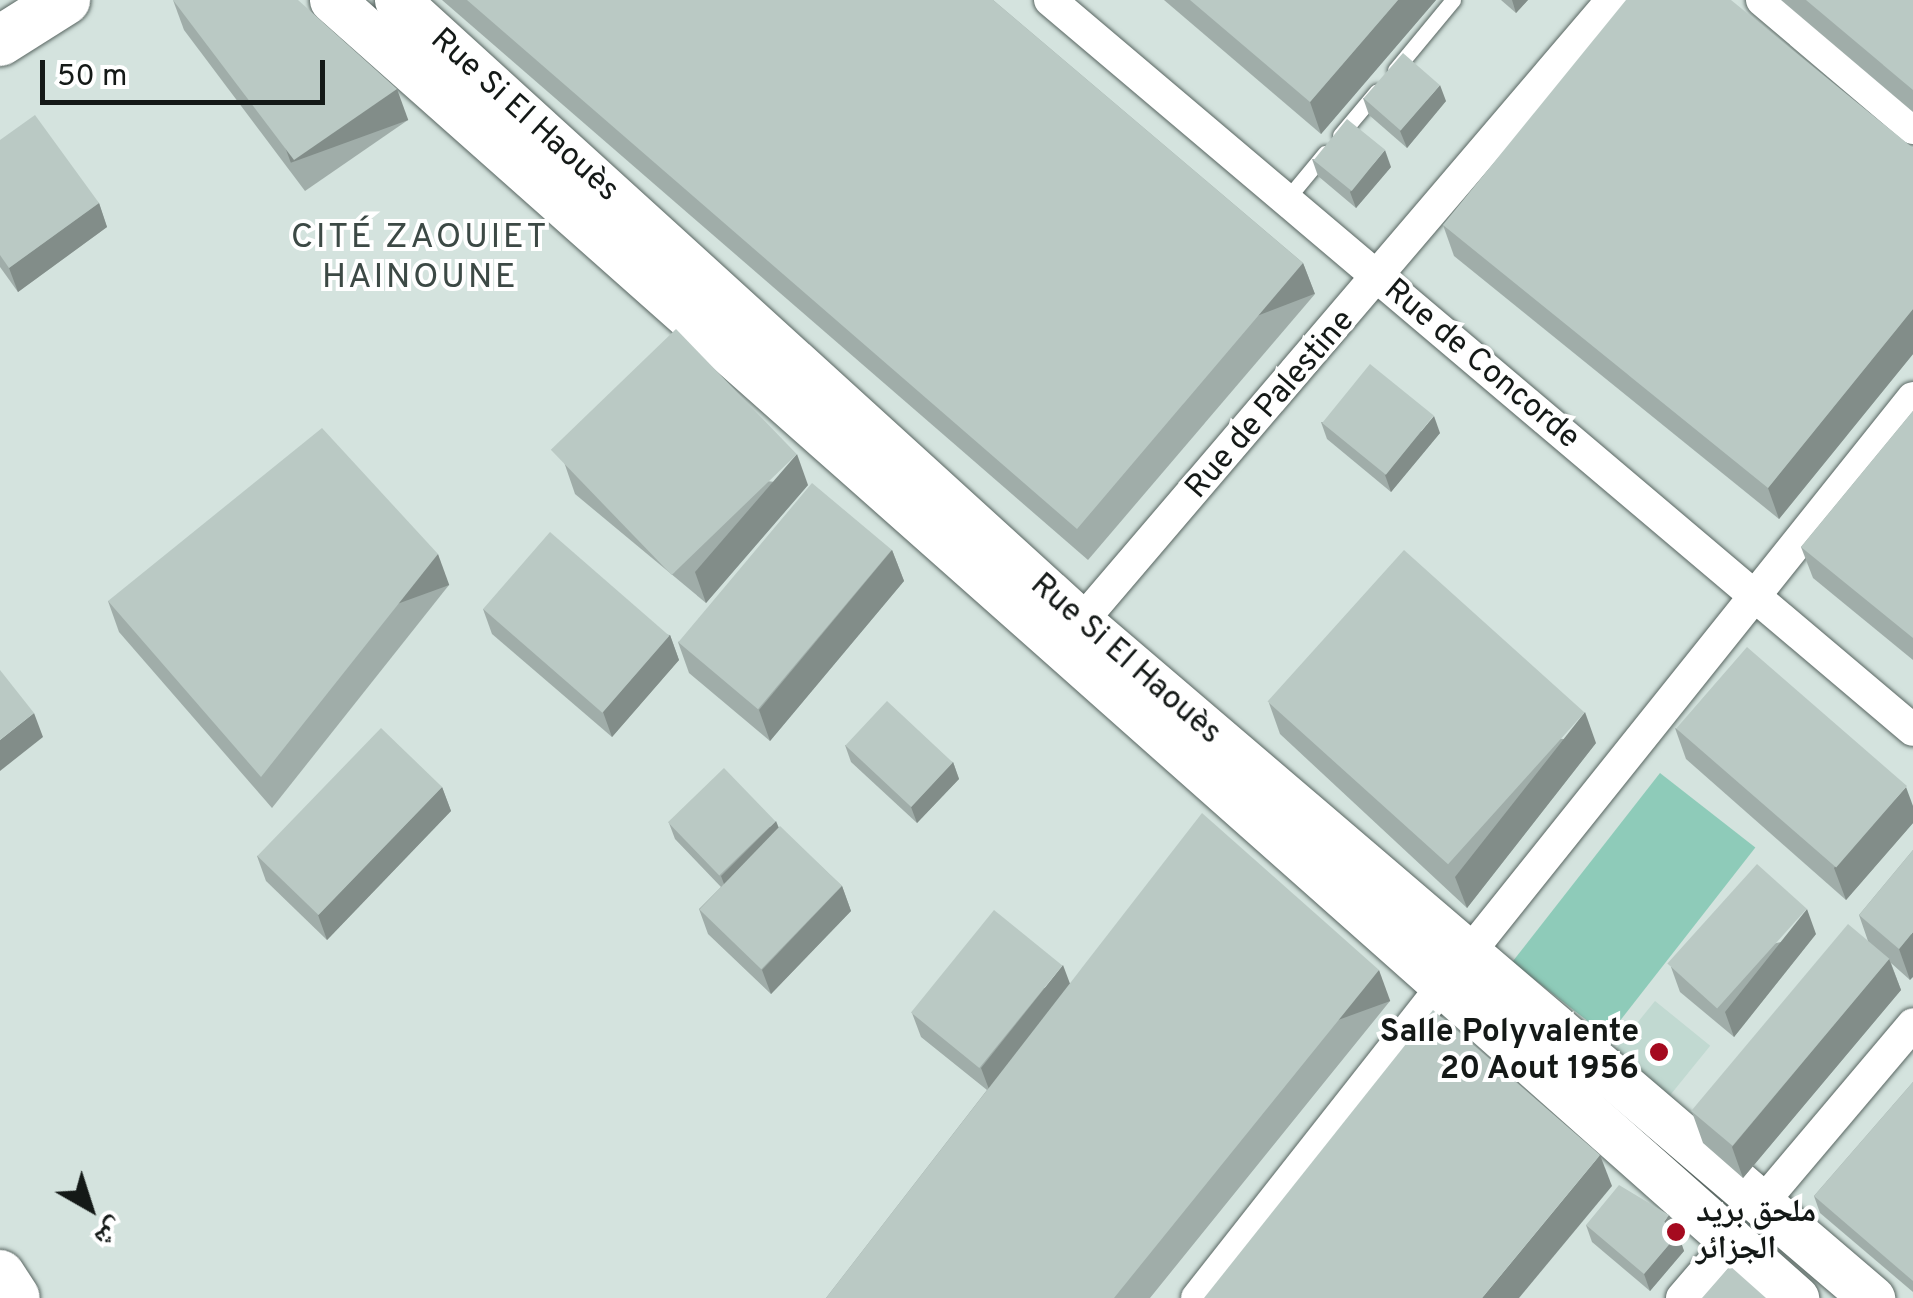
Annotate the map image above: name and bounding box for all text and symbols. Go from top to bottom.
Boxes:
street label: Rue Si El Haouès [422,21,626,211]
scale bar [45,40,330,102]
text: 50 m [57,59,127,96]
district label: CITÉ ZAOUIET HAINOUNE [291,217,549,299]
street label: Rue de Concorde [1375,272,1587,458]
street label: Rue de Palestine [1179,303,1363,507]
street label: Rue Si El Haouès [1022,567,1228,753]
place label: Salle Polyvalente 20 Aout 1956 [1380,1015,1639,1090]
marker: Salle Polyvalente 20 Aout 1956 [1648,1041,1670,1063]
north arrow [40,1158,140,1258]
place label: ملحق بريد الجزائر [1696,1195,1816,1270]
text: ش [86,1208,132,1255]
marker: ملحق بريد الجزائر [1665,1221,1687,1243]

